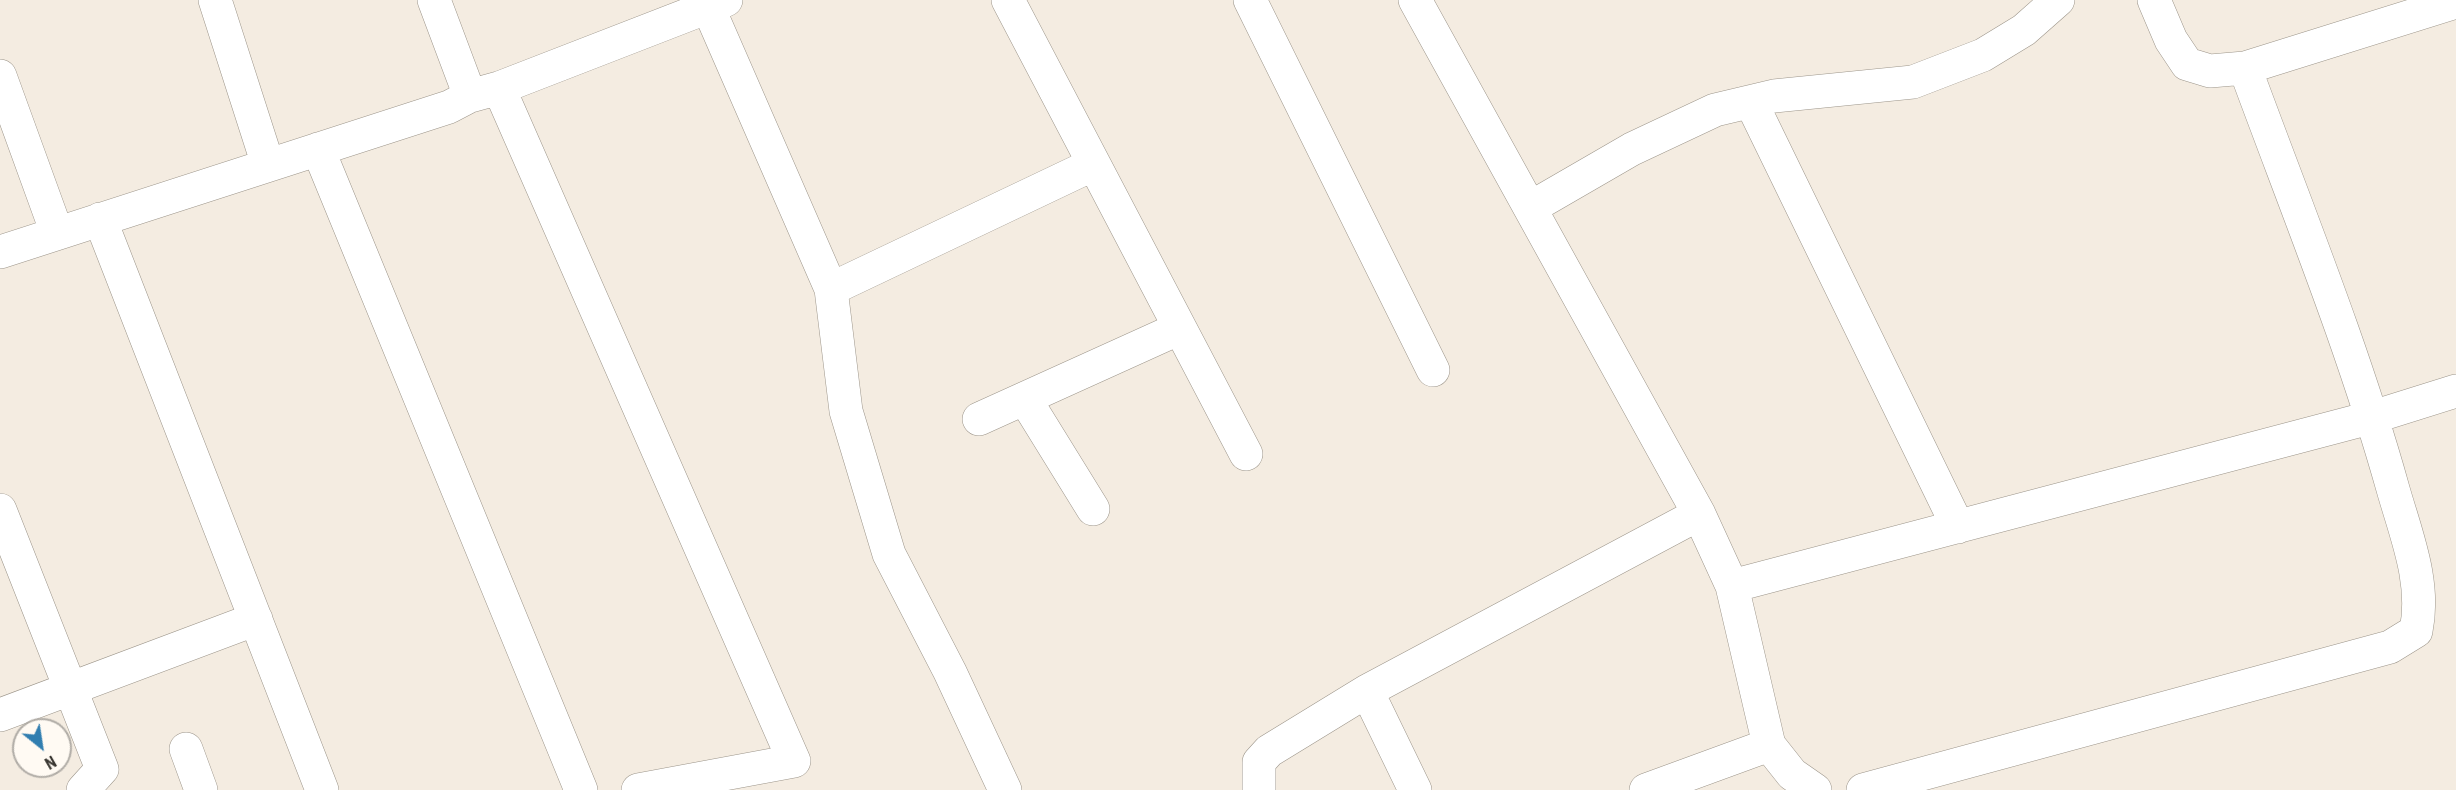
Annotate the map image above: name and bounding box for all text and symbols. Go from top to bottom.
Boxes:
north arrow [12,718,72,778]
text: N [41,752,59,773]

